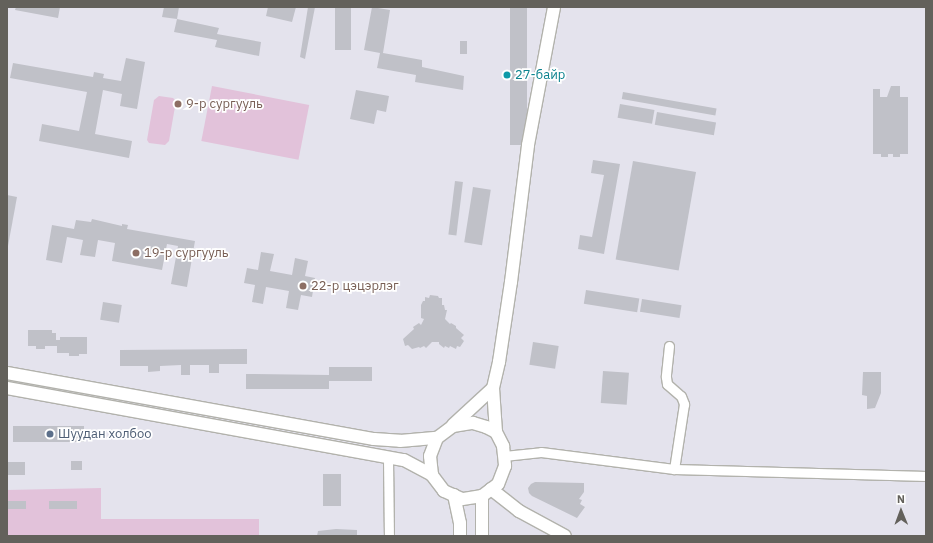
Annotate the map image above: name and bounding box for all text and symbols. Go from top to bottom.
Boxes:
place label: 27-байр [515,67,565,83]
marker: 27-байр [502,70,512,80]
place label: 9-р сургууль [186,96,263,112]
marker: 9-р сургууль [173,99,183,109]
place label: 19-р сургууль [144,245,229,261]
marker: 19-р сургууль [131,248,141,258]
place label: 22-р цэцэрлэг [311,278,399,294]
marker: 22-р цэцэрлэг [298,281,308,291]
place label: Шуудан холбоо [58,426,151,442]
marker: Шуудан холбоо [45,429,55,439]
north arrow [881,491,921,531]
text: N [897,492,905,506]

